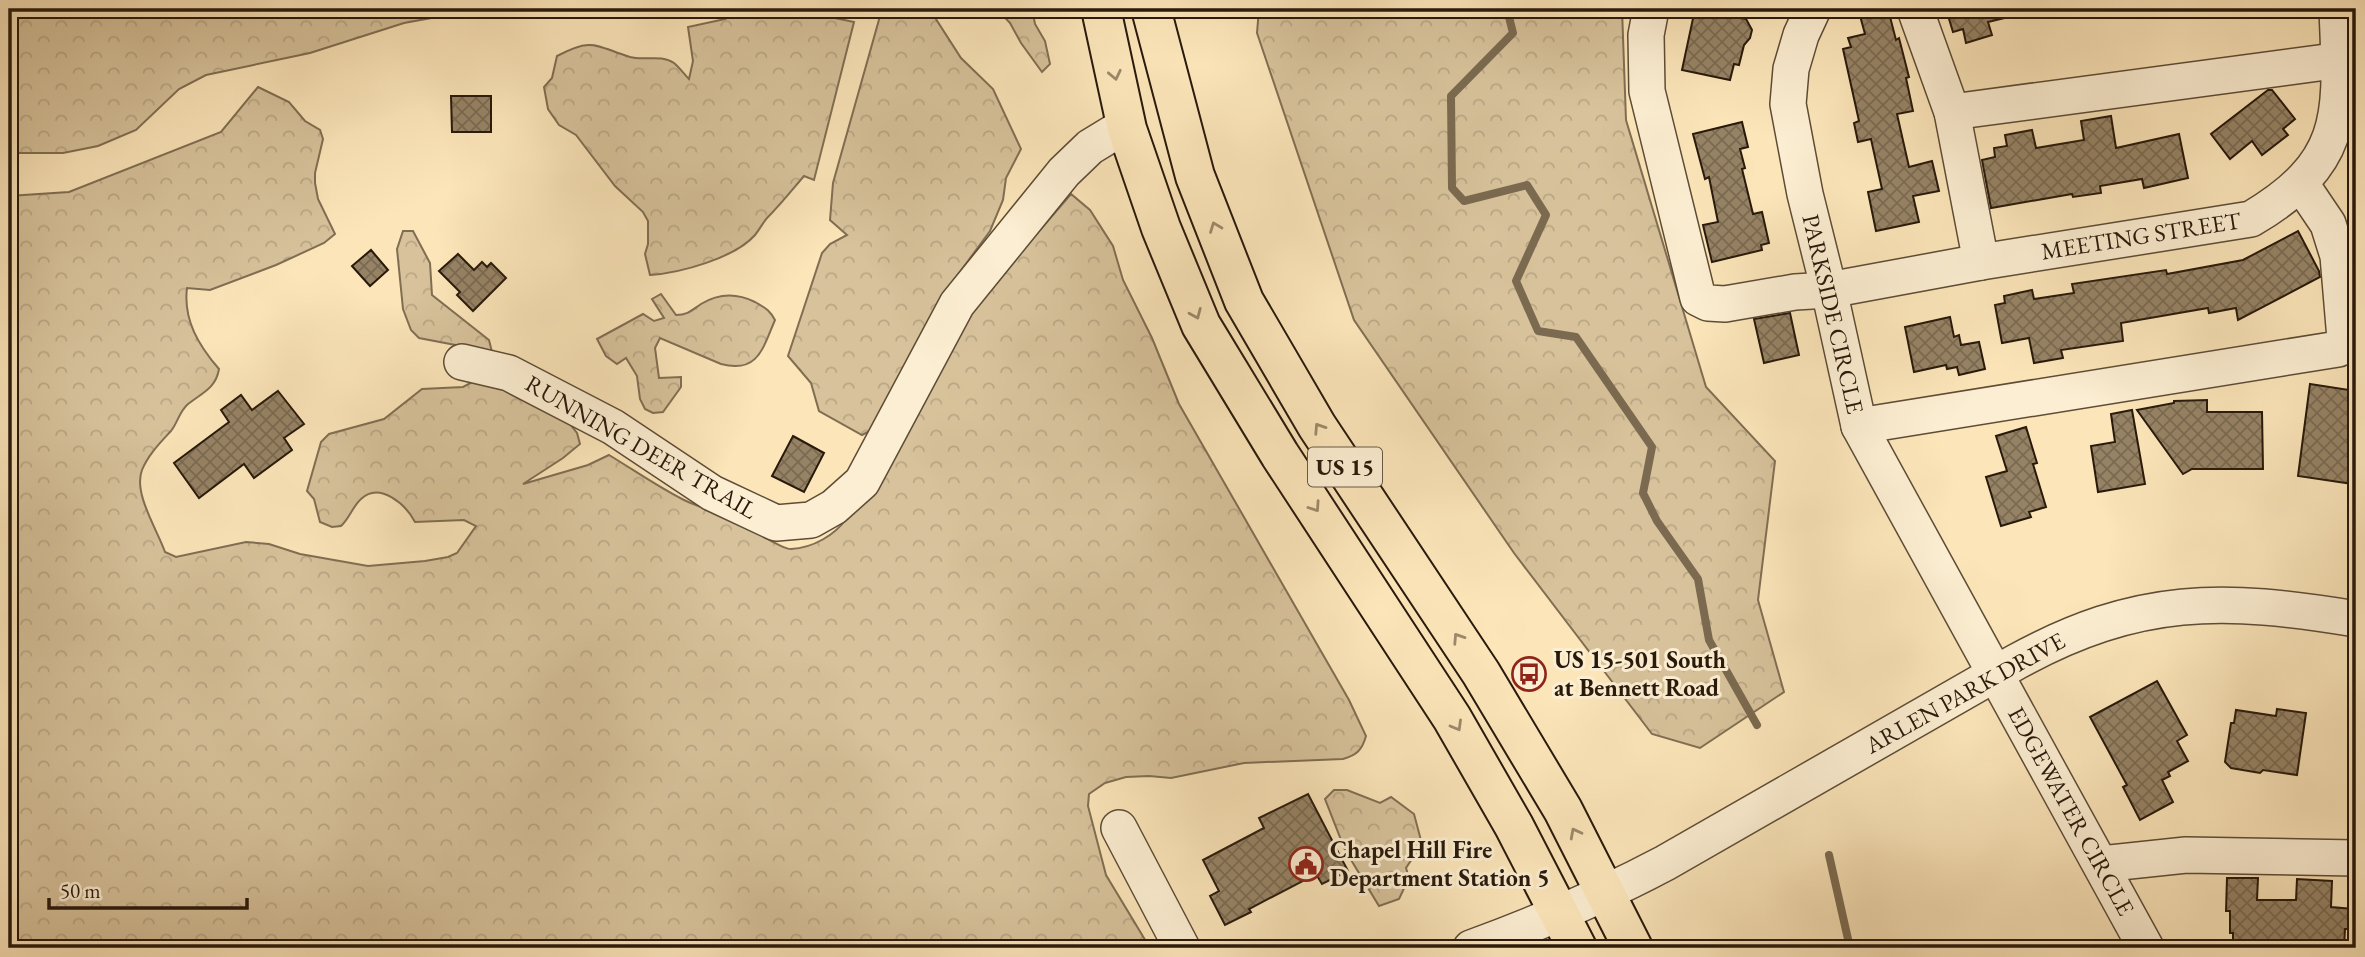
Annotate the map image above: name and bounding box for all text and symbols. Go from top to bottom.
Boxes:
one-way arrow [1107,69,1122,81]
street label: MEETING STREET [2039,204,2244,267]
street label: PARKSIDE CIRCLE [1795,211,1872,417]
one-way arrow [1209,221,1223,233]
one-way arrow [1188,307,1202,319]
street label: RUNNING DEER TRAIL [520,368,763,526]
one-way arrow [1314,423,1327,436]
road number: US 15 [1308,447,1382,486]
one-way arrow [1307,500,1320,513]
street label: ARLEN PARK DRIVE [1858,625,2070,761]
one-way arrow [1454,633,1467,646]
place label: US 15-501 South at Bennett Road [1554,644,1727,703]
bus stop icon: US 15-501 South at Bennett Road [1510,655,1548,693]
street label: EDGEWATER CIRCLE [2001,701,2142,921]
one-way arrow [1449,718,1462,731]
one-way arrow [1569,828,1583,840]
place label: Chapel Hill Fire Department Station 5 [1330,834,1550,893]
public building icon: Chapel Hill Fire Department Station 5 [1287,845,1325,883]
scale bar [49,866,247,910]
text: 50 m [60,877,101,904]

